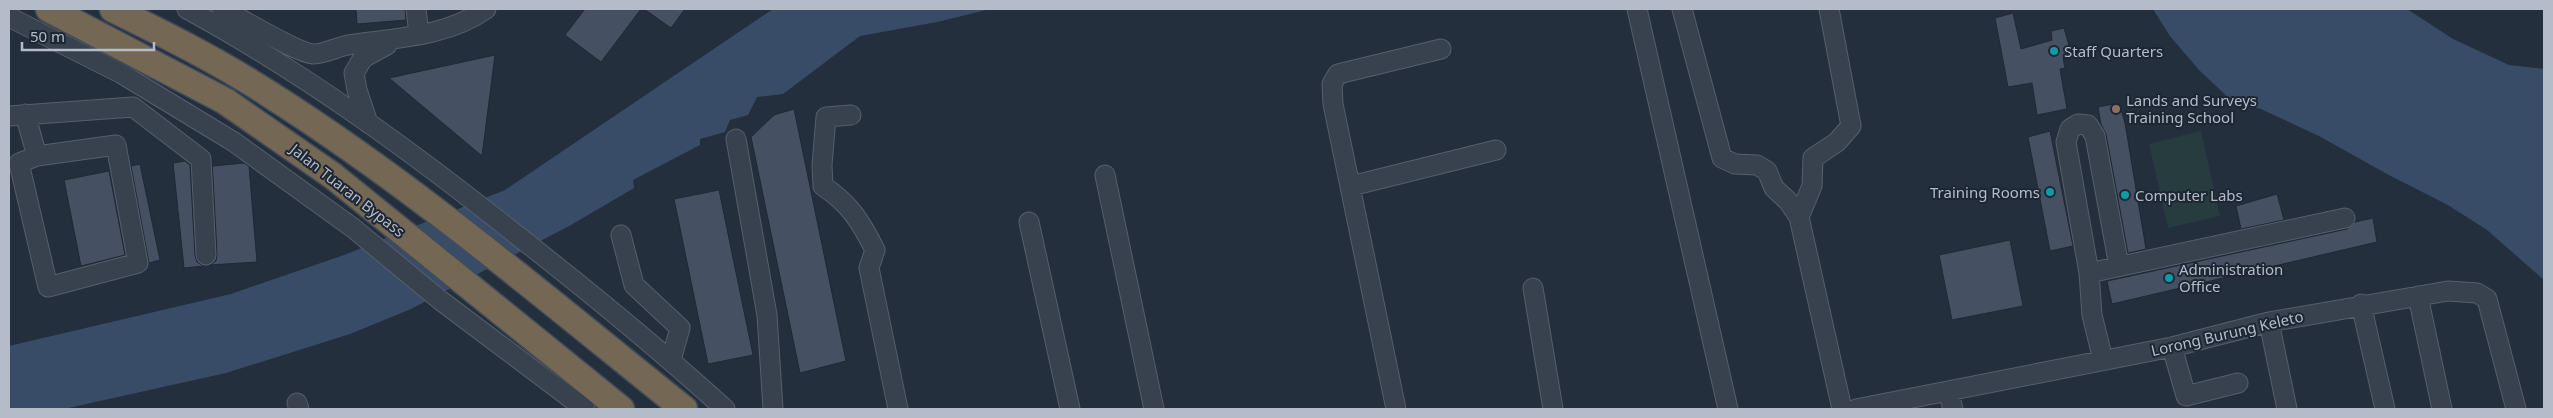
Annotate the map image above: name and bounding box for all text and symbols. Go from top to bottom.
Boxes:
scale bar [22,20,155,52]
text: 50 m [30,26,65,46]
place label: Staff Quarters [2064,41,2163,61]
marker: Staff Quarters [2048,45,2060,57]
place label: Lands and Surveys Training School [2126,90,2257,127]
marker: Lands and Surveys Training School [2110,103,2122,115]
street label: Jalan Tuaran Bypass [285,138,409,241]
place label: Training Rooms [1930,182,2040,202]
place label: Computer Labs [2135,185,2243,205]
marker: Training Rooms [2044,186,2056,198]
marker: Computer Labs [2119,189,2131,201]
place label: Administration Office [2179,259,2283,296]
marker: Administration Office [2163,272,2175,284]
street label: Lorong Burung Keleto [2149,306,2305,360]

